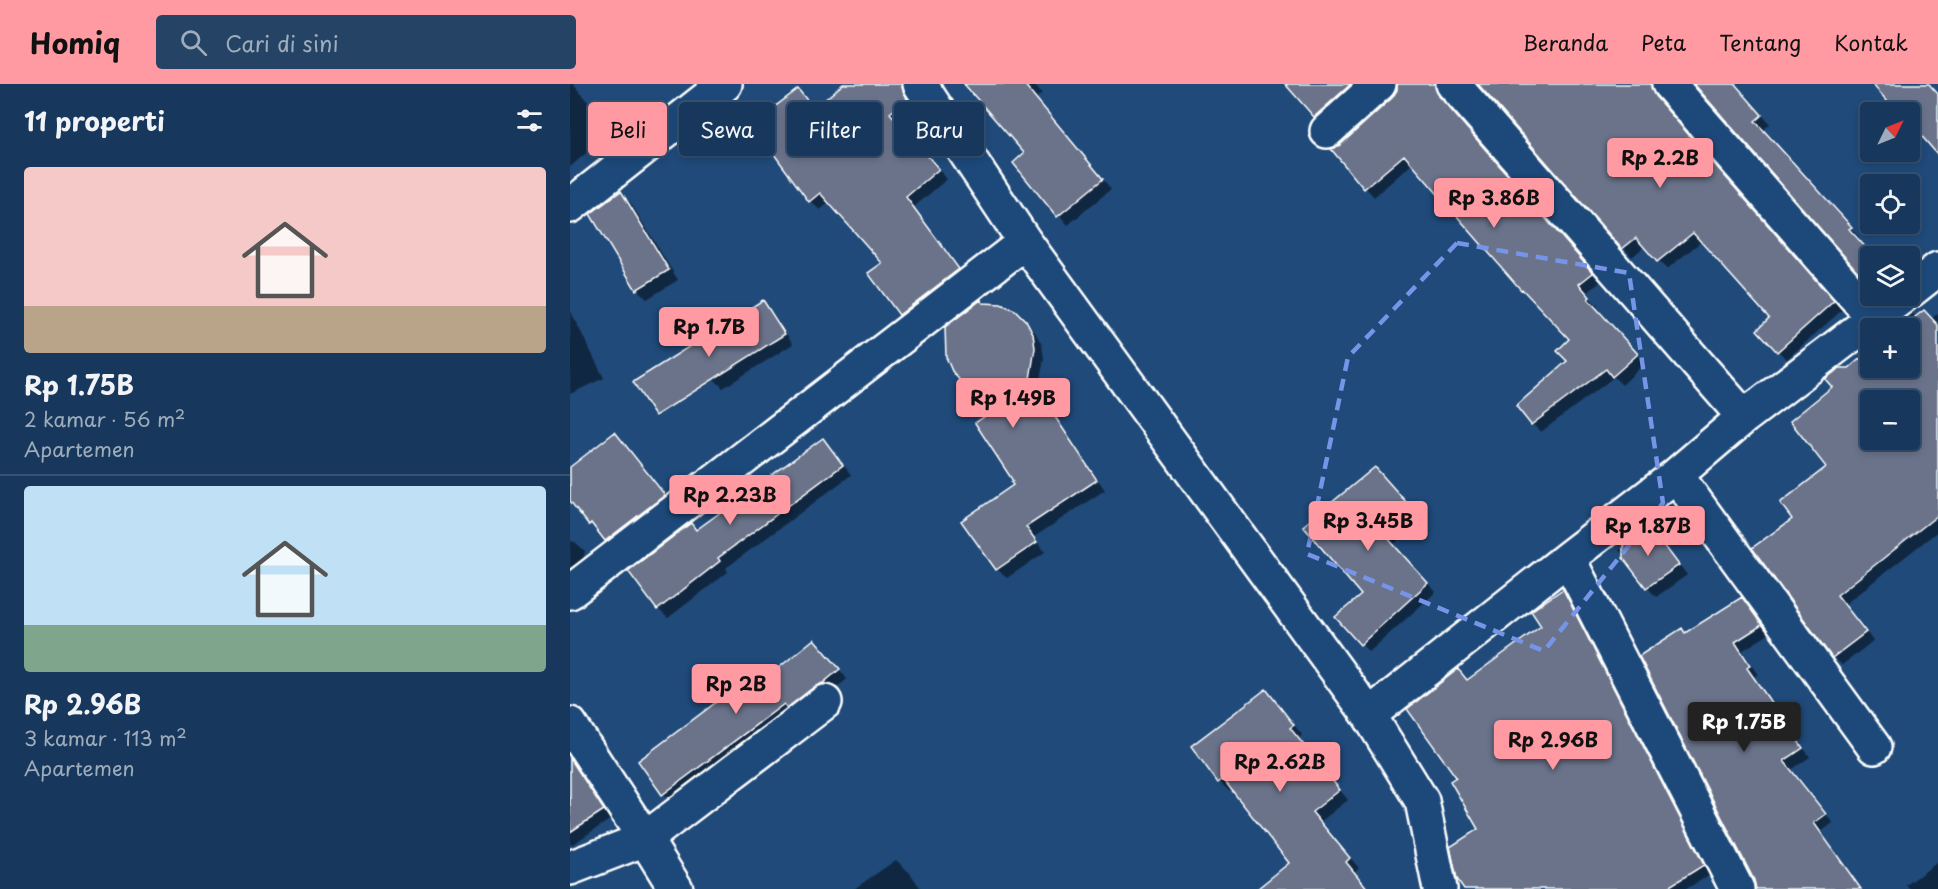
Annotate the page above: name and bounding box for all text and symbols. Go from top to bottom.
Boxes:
search box [156,15,576,69]
text: Homiq [30,21,120,64]
icon: search [177,26,210,59]
text: Cari di sini [225,26,339,59]
text: Beranda [1523,26,1608,58]
text: Peta [1641,26,1686,58]
text: Tentang [1719,26,1801,58]
text: Kontak [1834,26,1908,58]
text: 11 properti [24,101,165,140]
chip: Beli [588,102,667,156]
chip: Sewa [679,102,775,156]
chip: Filter [787,102,882,156]
chip: Baru [894,102,984,156]
north arrow [1860,102,1920,162]
map controls [1860,102,1920,450]
icon: filters [513,104,546,137]
pin: Rp 2.2B [1605,138,1715,189]
text: Rp 2.2B [1621,142,1699,172]
button: locate [1860,174,1920,234]
pin: Rp 3.86B [1432,178,1556,229]
text: Rp 3.86B [1448,182,1540,212]
icon: home [231,206,339,314]
button: layers [1860,246,1920,306]
pin: Rp 1.7B [654,307,764,358]
text: Rp 1.7B [673,311,745,341]
button: + [1860,318,1920,378]
text: Rp 1.75B [24,365,134,404]
pin: Rp 1.49B [951,378,1075,429]
text: Rp 1.49B [970,382,1056,412]
button: − [1860,390,1920,450]
text: 2 kamar · 56 m² [24,404,185,434]
text: Apartemen [24,434,135,464]
pin: Rp 2.23B [668,475,792,526]
text: Rp 2.23B [683,479,777,509]
pin: Rp 3.45B [1306,501,1430,552]
text: Rp 3.45B [1323,505,1413,535]
pin: Rp 1.87B [1586,506,1710,557]
text: Rp 1.87B [1605,510,1691,540]
icon: home [231,525,339,633]
pin: Rp 2B [694,664,778,715]
text: Rp 2B [706,668,766,698]
text: Rp 2.96B [24,684,141,723]
pin: Rp 1.75B [1682,702,1806,753]
text: Rp 1.75B [1702,706,1786,736]
pin: Rp 2.96B [1491,720,1615,771]
text: 3 kamar · 113 m² [24,723,187,753]
text: Rp 2.96B [1508,724,1598,754]
pin: Rp 2.62B [1218,742,1342,793]
text: Rp 2.62B [1234,746,1326,776]
text: Apartemen [24,753,135,783]

